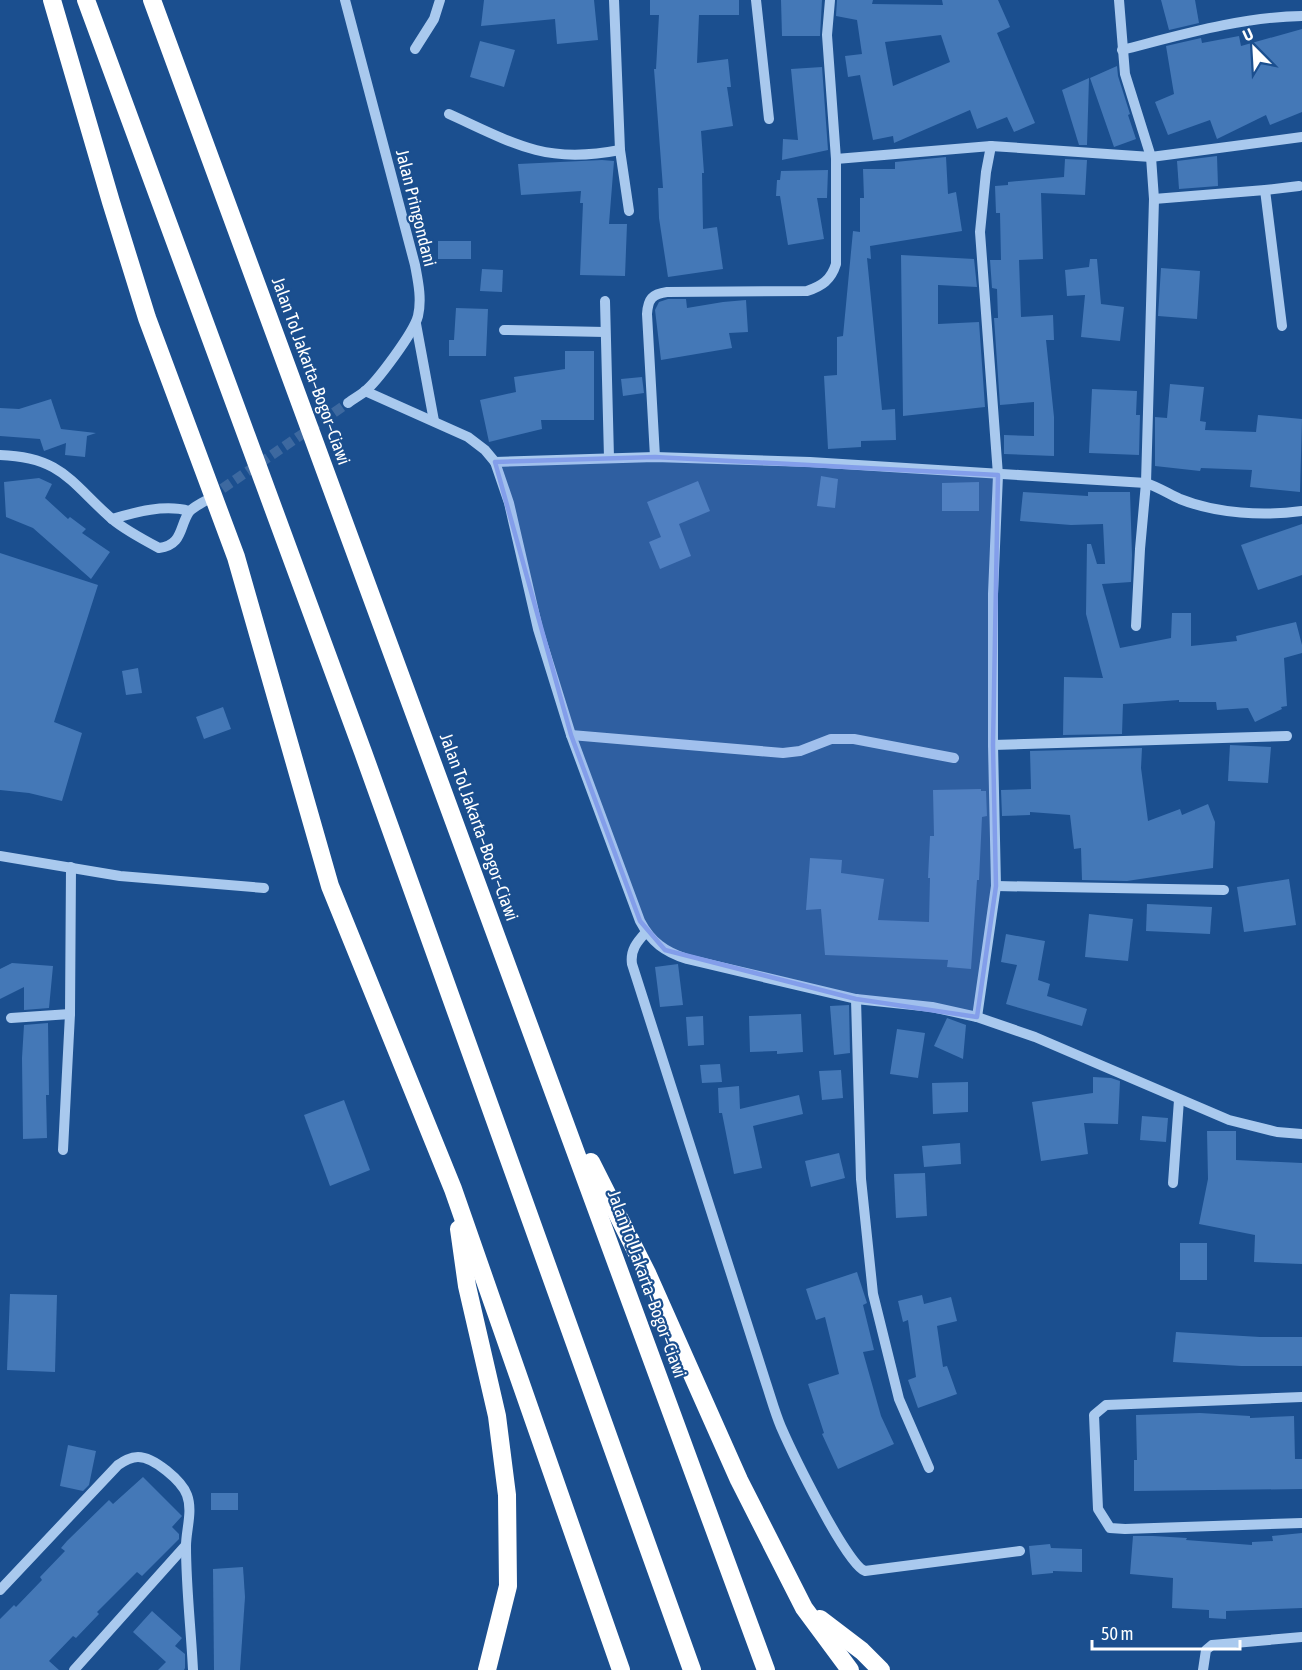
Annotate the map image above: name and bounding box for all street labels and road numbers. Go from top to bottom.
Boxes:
street label: Jalan Pringondani [392,147,441,269]
street label: Jalan Tol Jakarta–Bogor–Ciawi [268,274,355,468]
street label: Jalan Tol Jakarta–Bogor–Ciawi [436,730,523,924]
street label: Jalan Tol Jakarta–Bogor–Ciawi [604,1187,691,1381]

